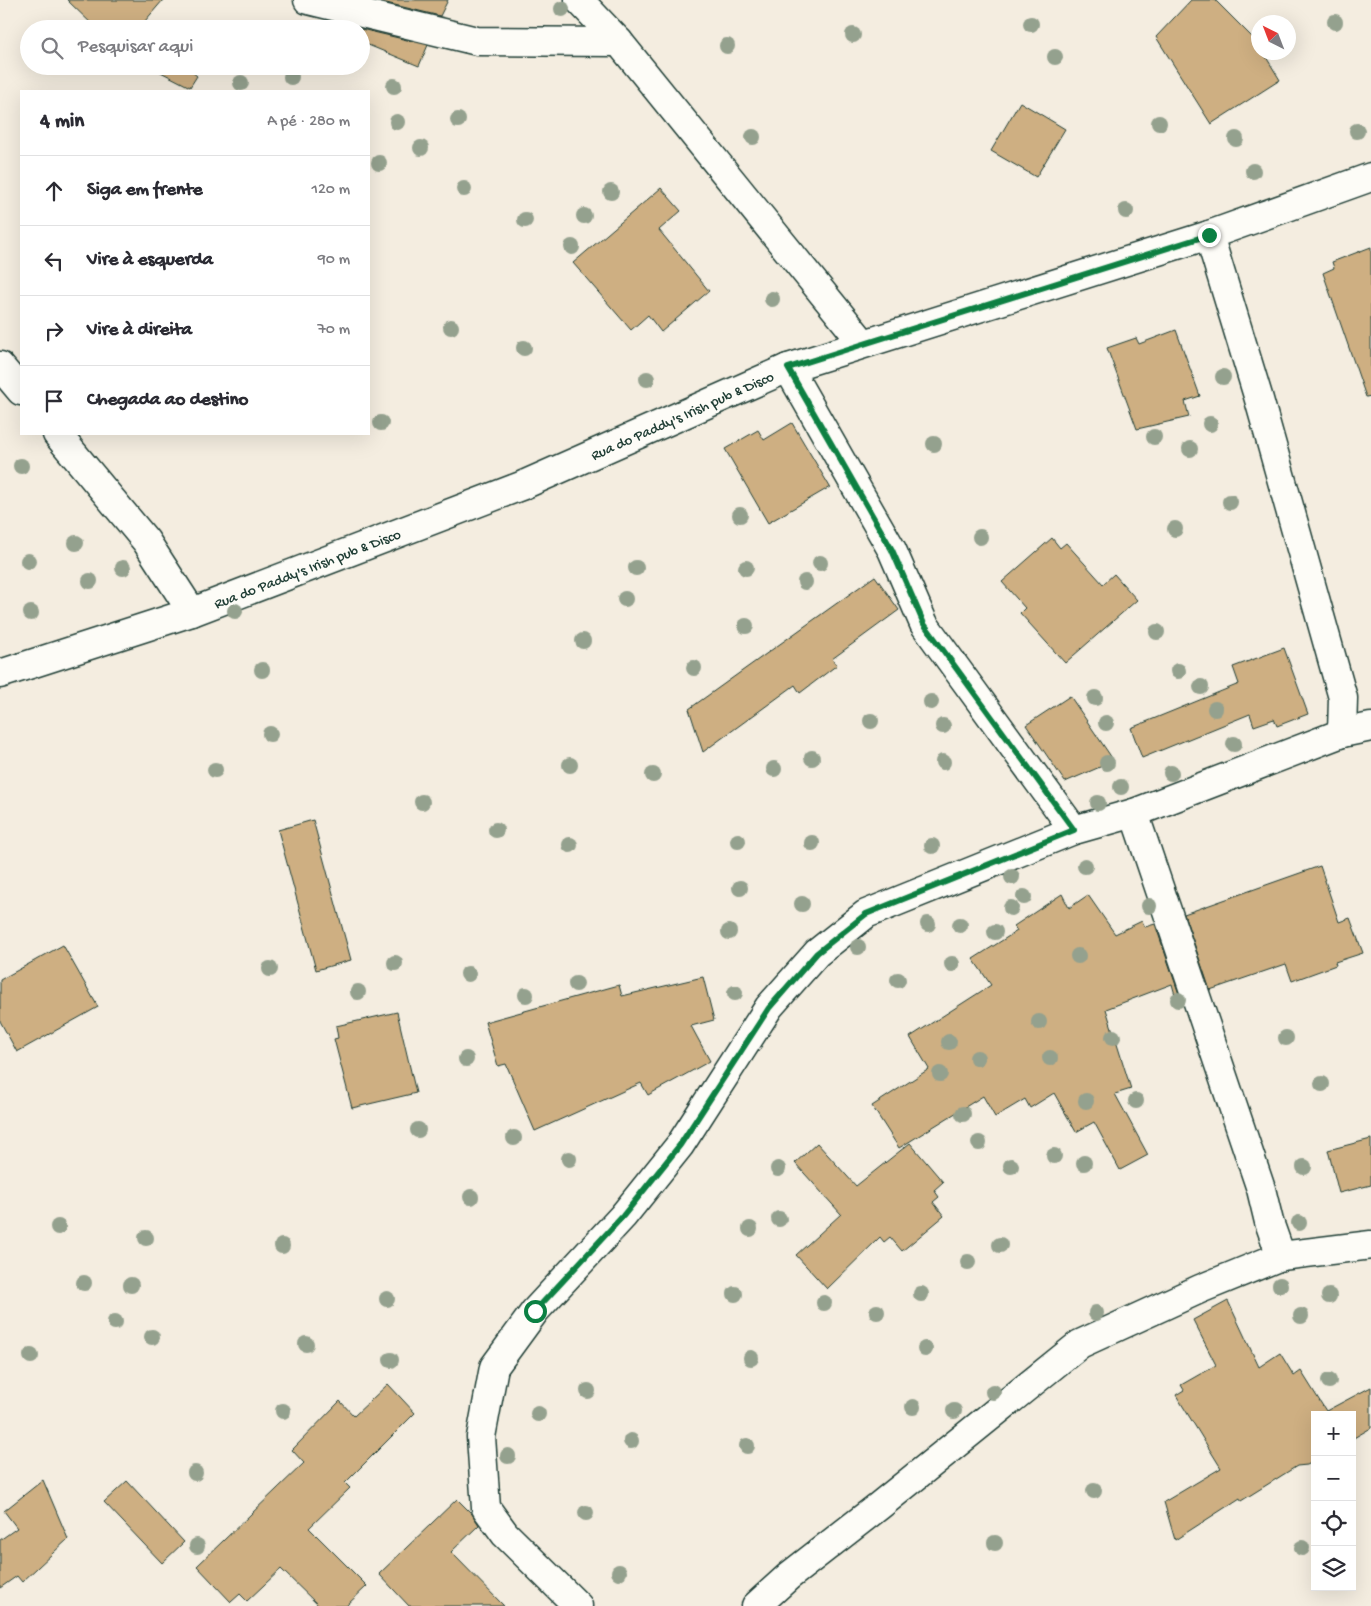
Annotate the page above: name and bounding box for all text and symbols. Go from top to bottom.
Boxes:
north arrow [1251,15,1296,60]
search box [20,20,370,75]
icon: search [38,34,66,62]
text: Pesquisar aqui [78,36,193,59]
text: 4 min [40,110,84,135]
text: A pé · 280 m [267,113,350,132]
icon: ahead [40,177,68,205]
text: Siga em frente [87,179,203,202]
text: 120 m [311,181,350,200]
route end [1198,224,1221,247]
icon: left [40,247,68,275]
text: Vire à esquerda [87,249,213,272]
text: 90 m [318,251,350,270]
icon: right [40,317,68,345]
text: Vire à direita [87,319,192,342]
text: 70 m [317,321,350,340]
street label: Rua do Paddy's Irish pub & Disco [589,368,777,465]
icon: arrive [40,387,68,415]
text: Chegada ao destino [87,389,248,412]
street label: Rua do Paddy's Irish pub & Disco [212,526,404,614]
route start [524,1300,547,1323]
map controls [1311,1411,1356,1591]
button: + [1311,1411,1356,1456]
button: − [1311,1456,1356,1501]
button: locate [1311,1501,1356,1546]
button: layers [1311,1546,1356,1591]

